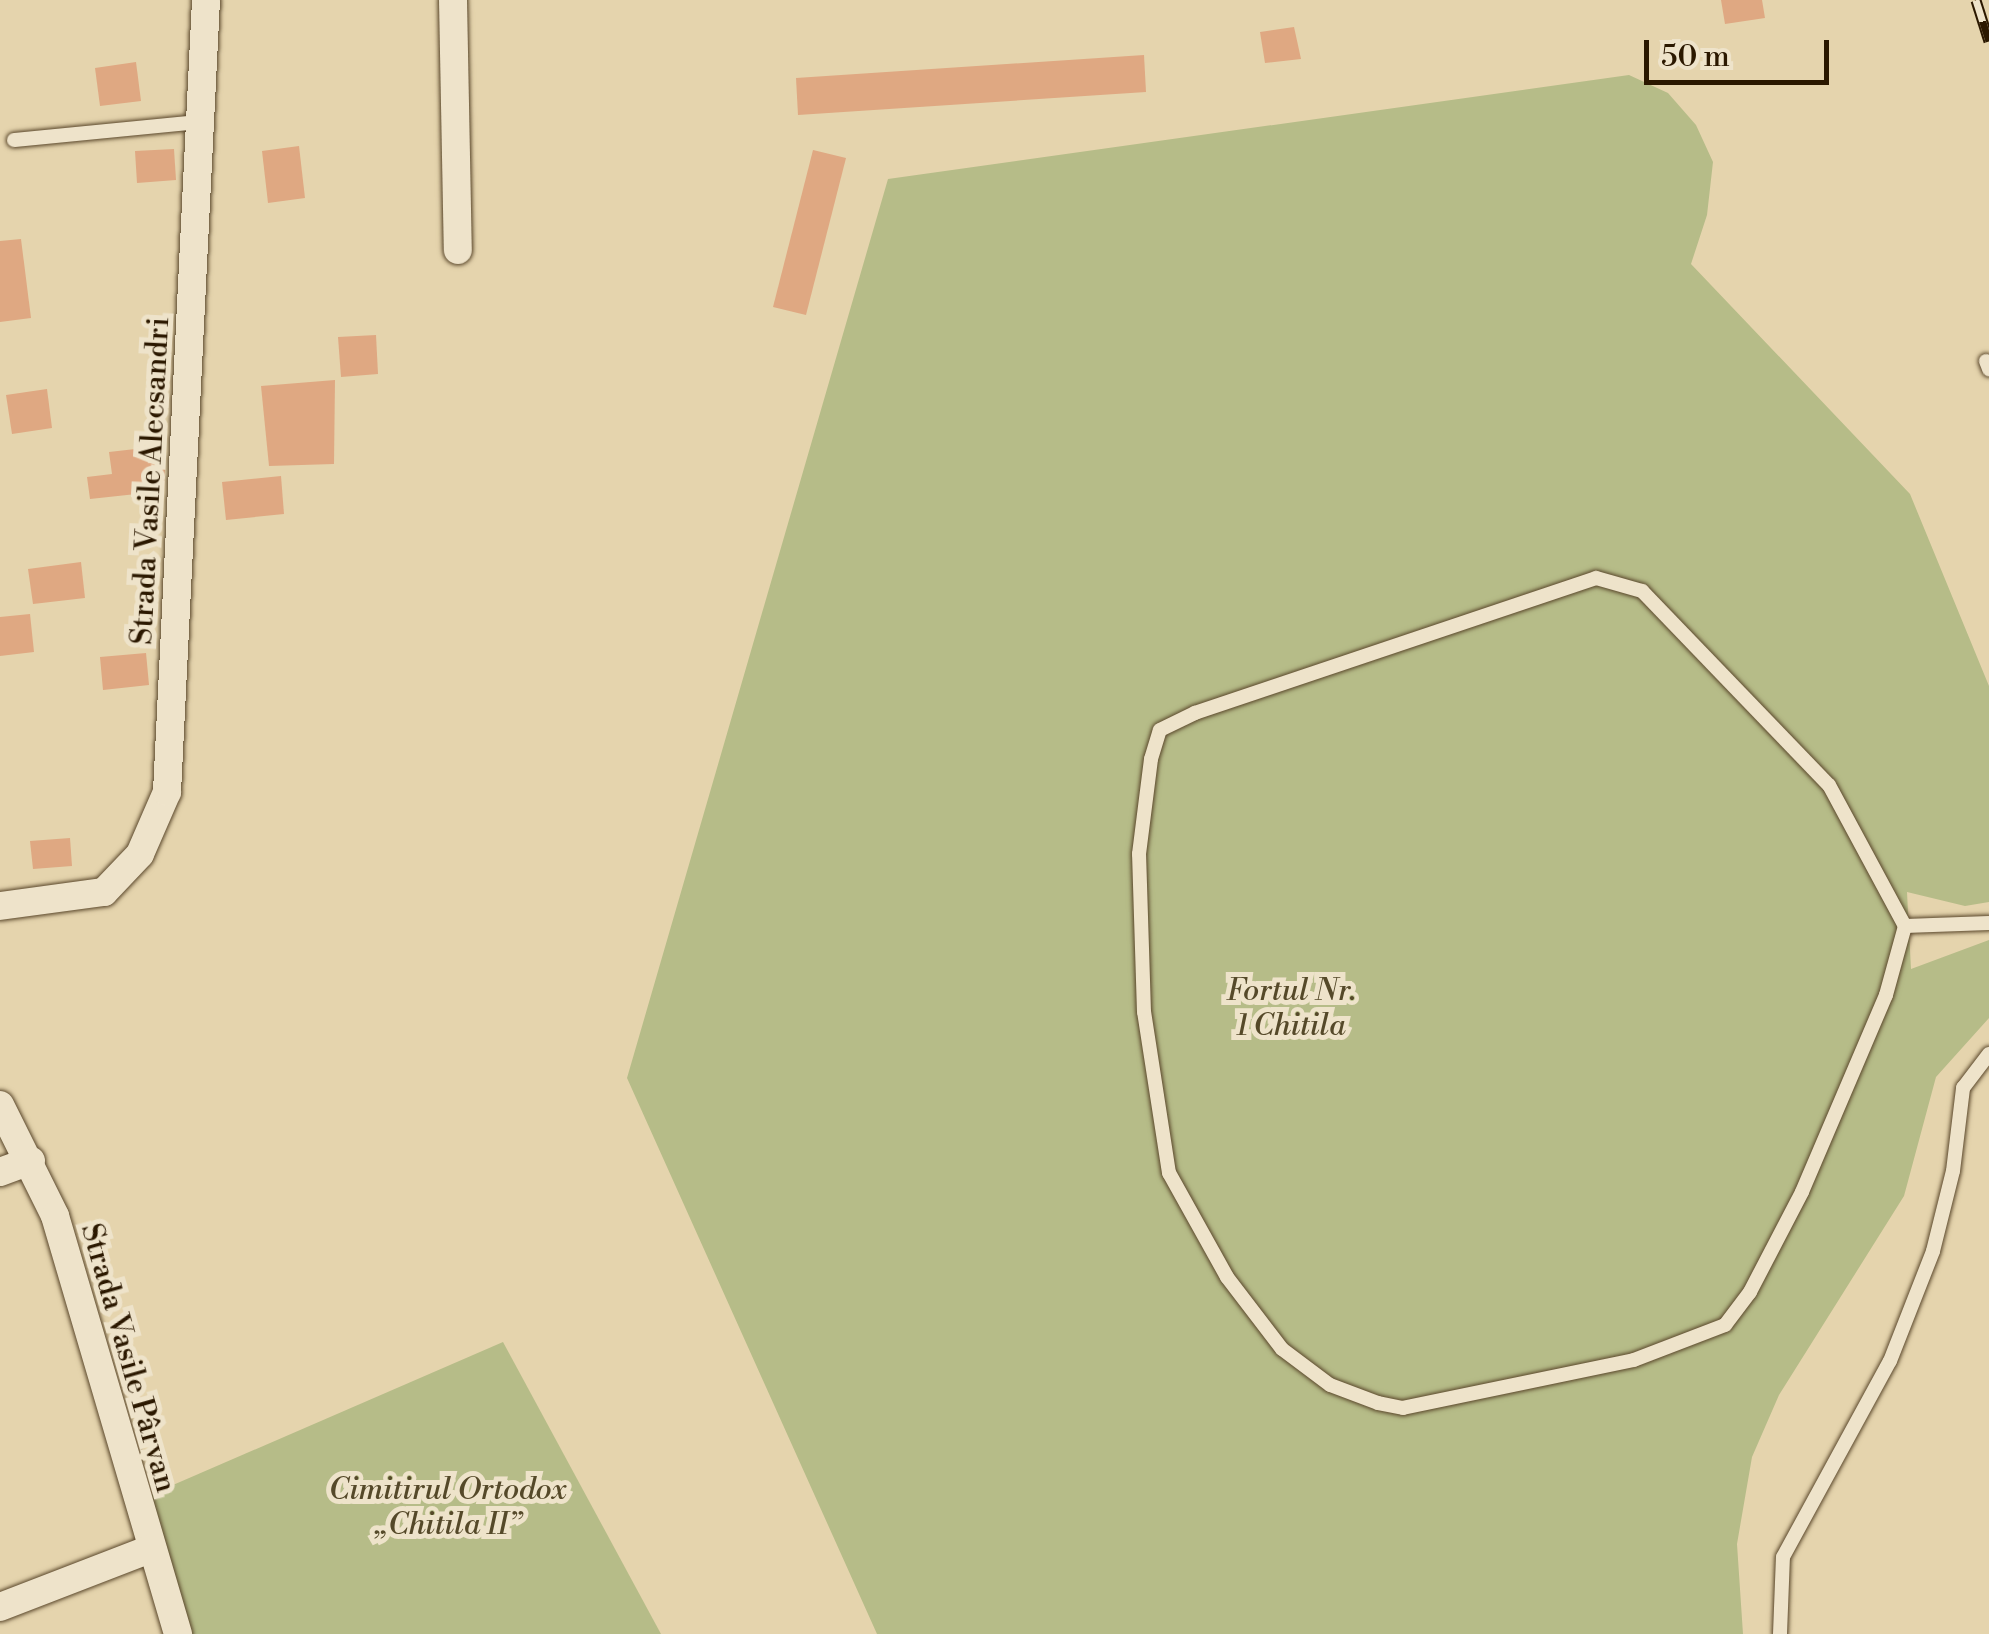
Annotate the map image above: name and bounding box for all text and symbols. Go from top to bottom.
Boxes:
scale bar [1649,20,1834,82]
text: 50 m [1661,38,1730,76]
street label: Strada Vasile Alecsandri [124,316,178,646]
park label: Fortul Nr. 1 Chitila [1226,973,1356,1044]
street label: Strada Vasile Pârvan [72,1220,184,1496]
park label: Cimitirul Ortodox „Chitila II” [329,1472,567,1542]

